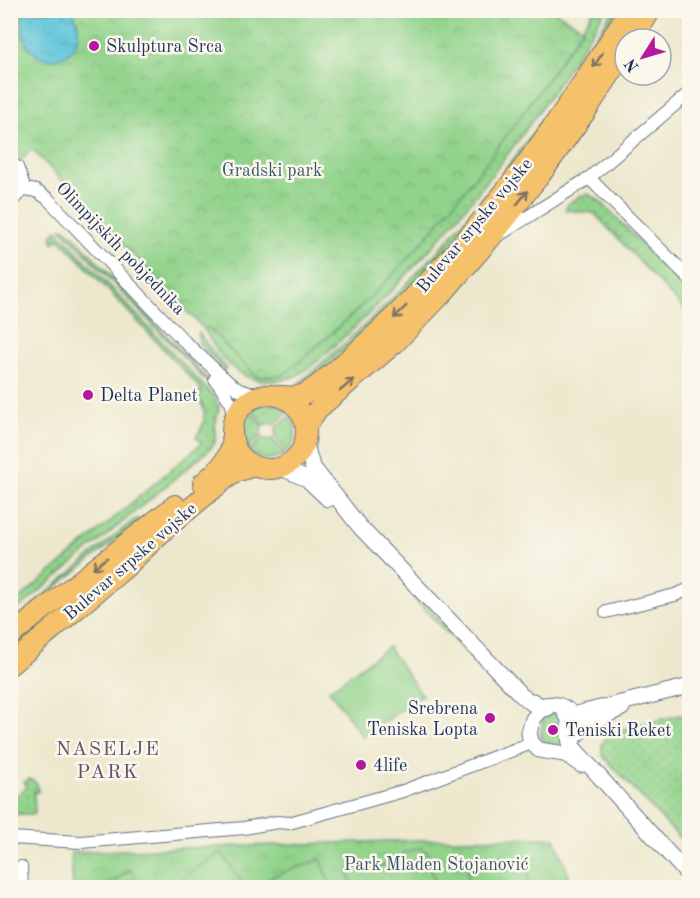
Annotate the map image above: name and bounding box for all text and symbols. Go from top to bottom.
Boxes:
north arrow [613,27,673,87]
place label: Skulptura Srca [106,38,223,56]
marker: Skulptura Srca [87,39,101,53]
one-way arrow [592,51,604,68]
text: N [622,55,643,75]
street label: Bulevar srpske vojske [413,155,536,296]
park label: Gradski park [222,162,322,180]
street label: Olimpijskih pobjednika [52,179,188,319]
one-way arrow [516,190,529,206]
one-way arrow [392,304,407,319]
one-way arrow [338,379,354,392]
place label: Delta Planet [100,387,198,405]
marker: Delta Planet [81,388,95,402]
street label: Bulevar srpske vojske [61,499,200,624]
one-way arrow [93,556,109,569]
place label: Srebrena Teniska Lopta [367,700,478,739]
marker: Srebrena Teniska Lopta [483,711,497,725]
place label: Teniski Reket [565,722,672,740]
marker: Teniski Reket [546,723,560,737]
district label: NASELJE PARK [56,740,160,783]
place label: 4life [373,757,407,775]
marker: 4life [354,758,368,772]
park label: Park Mladen Stojanović [344,856,528,874]

